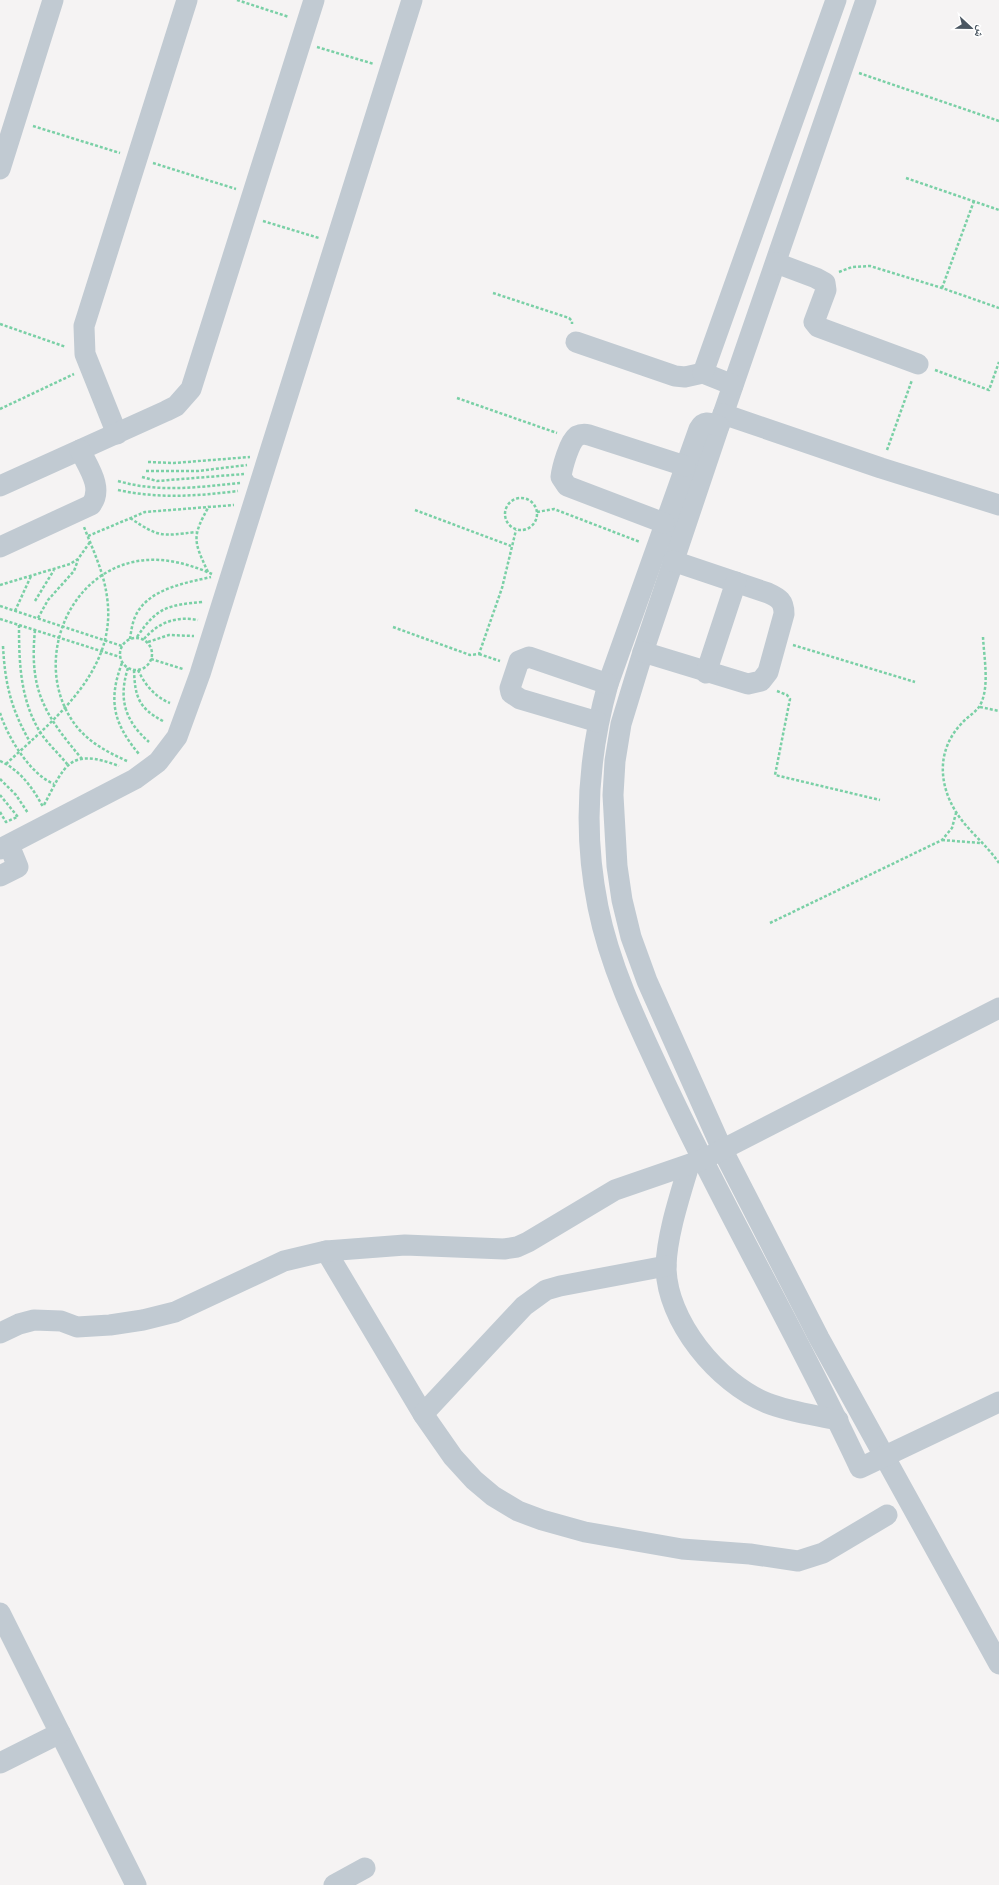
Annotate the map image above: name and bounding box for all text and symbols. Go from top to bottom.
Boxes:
north arrow [951,8,991,48]
text: ش [971,23,989,40]

